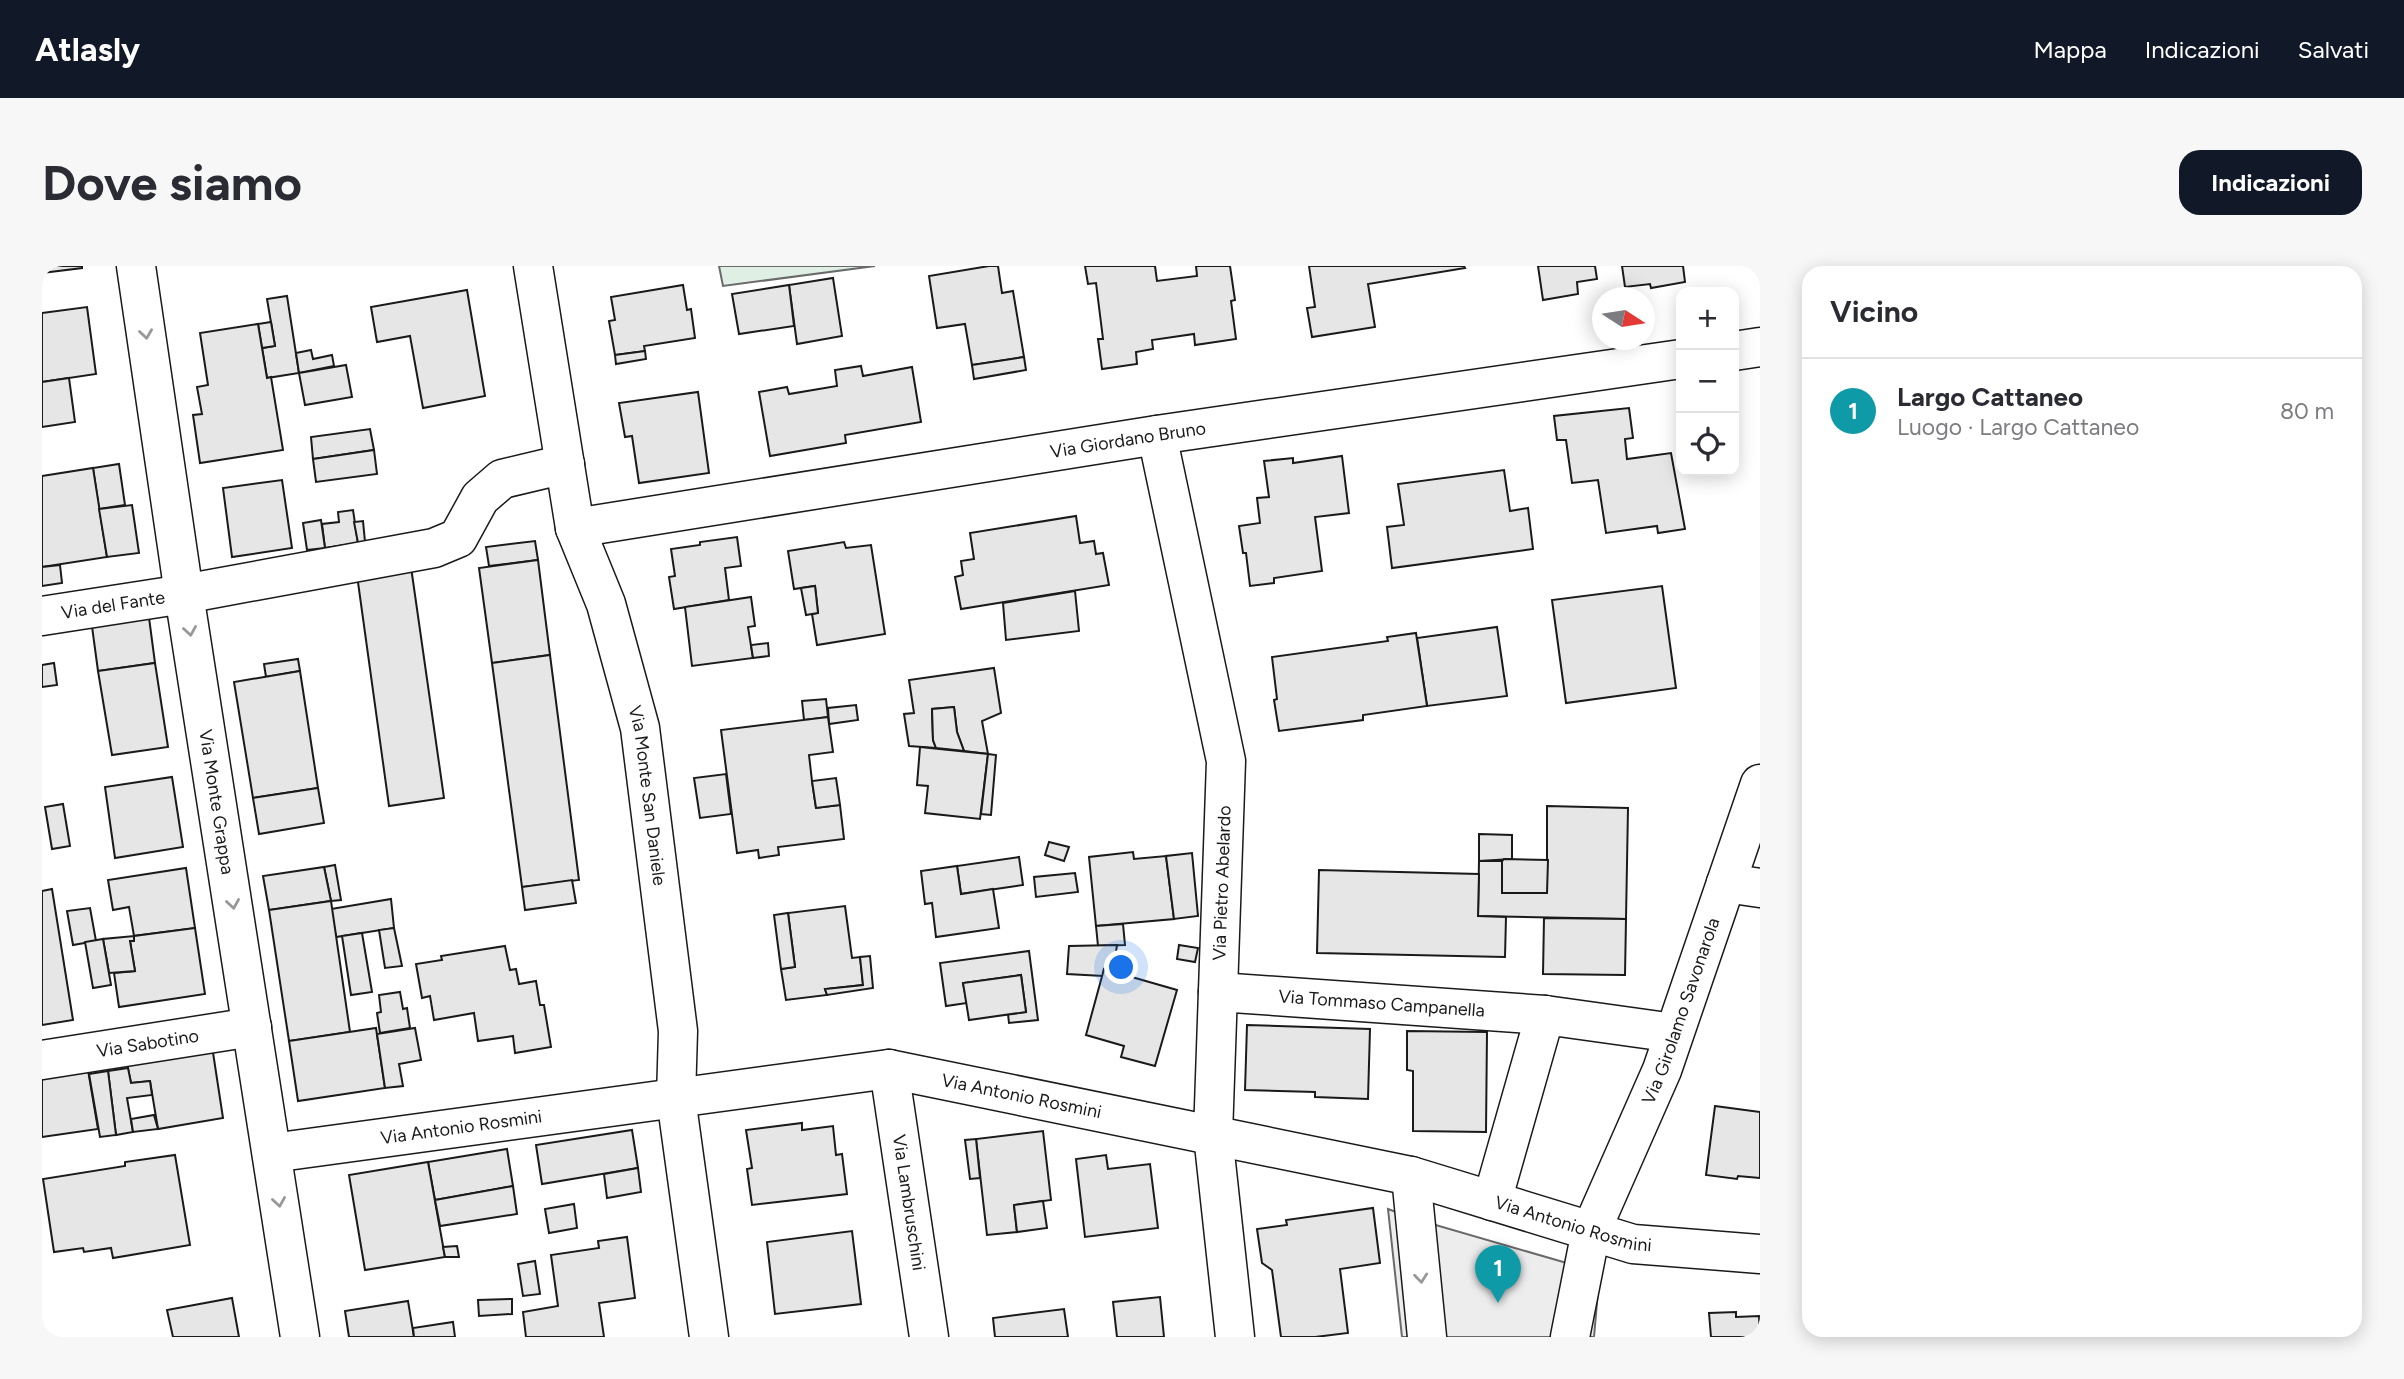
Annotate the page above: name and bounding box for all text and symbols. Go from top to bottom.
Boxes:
text: Atlasly [35,30,140,69]
text: Mappa [2034,35,2107,64]
text: Indicazioni [2145,35,2260,64]
text: Salvati [2298,35,2369,64]
button: Indicazioni [2179,150,2362,215]
text: Dove siamo [42,153,302,212]
north arrow [1592,287,1655,350]
map controls [1676,287,1739,476]
button: + [1676,287,1739,350]
text: Vicino [1830,293,1918,330]
one-way arrow [138,328,153,339]
button: − [1676,350,1739,413]
text: Largo Cattaneo [1897,381,2083,413]
text: 1 [1848,397,1858,425]
text: 80 m [2280,397,2334,425]
button: locate [1676,413,1739,476]
text: Luogo · Largo Cattaneo [1897,413,2139,441]
street label: Via Giordano Bruno [1049,417,1207,463]
street label: Via del Fante [60,586,167,624]
one-way arrow [182,625,197,637]
street label: Via Monte San Daniele [623,703,671,887]
street label: Via Monte Grappa [194,728,239,876]
street label: Via Pietro Abelardo [1208,805,1236,961]
one-way arrow [225,899,240,910]
street label: Via Girolamo Savonarola [1637,915,1724,1108]
your location [1104,950,1138,984]
street label: Via Tommaso Campanella [1278,985,1486,1022]
street label: Via Sabotino [95,1025,200,1062]
street label: Via Antonio Rosmini [940,1069,1103,1123]
street label: Via Antonio Rosmini [379,1105,543,1149]
street label: Via Lambruschini [888,1133,930,1272]
street label: Via Antonio Rosmini [1492,1191,1652,1256]
one-way arrow [271,1196,286,1208]
pin: 1 [1475,1245,1521,1303]
one-way arrow [1413,1273,1428,1284]

